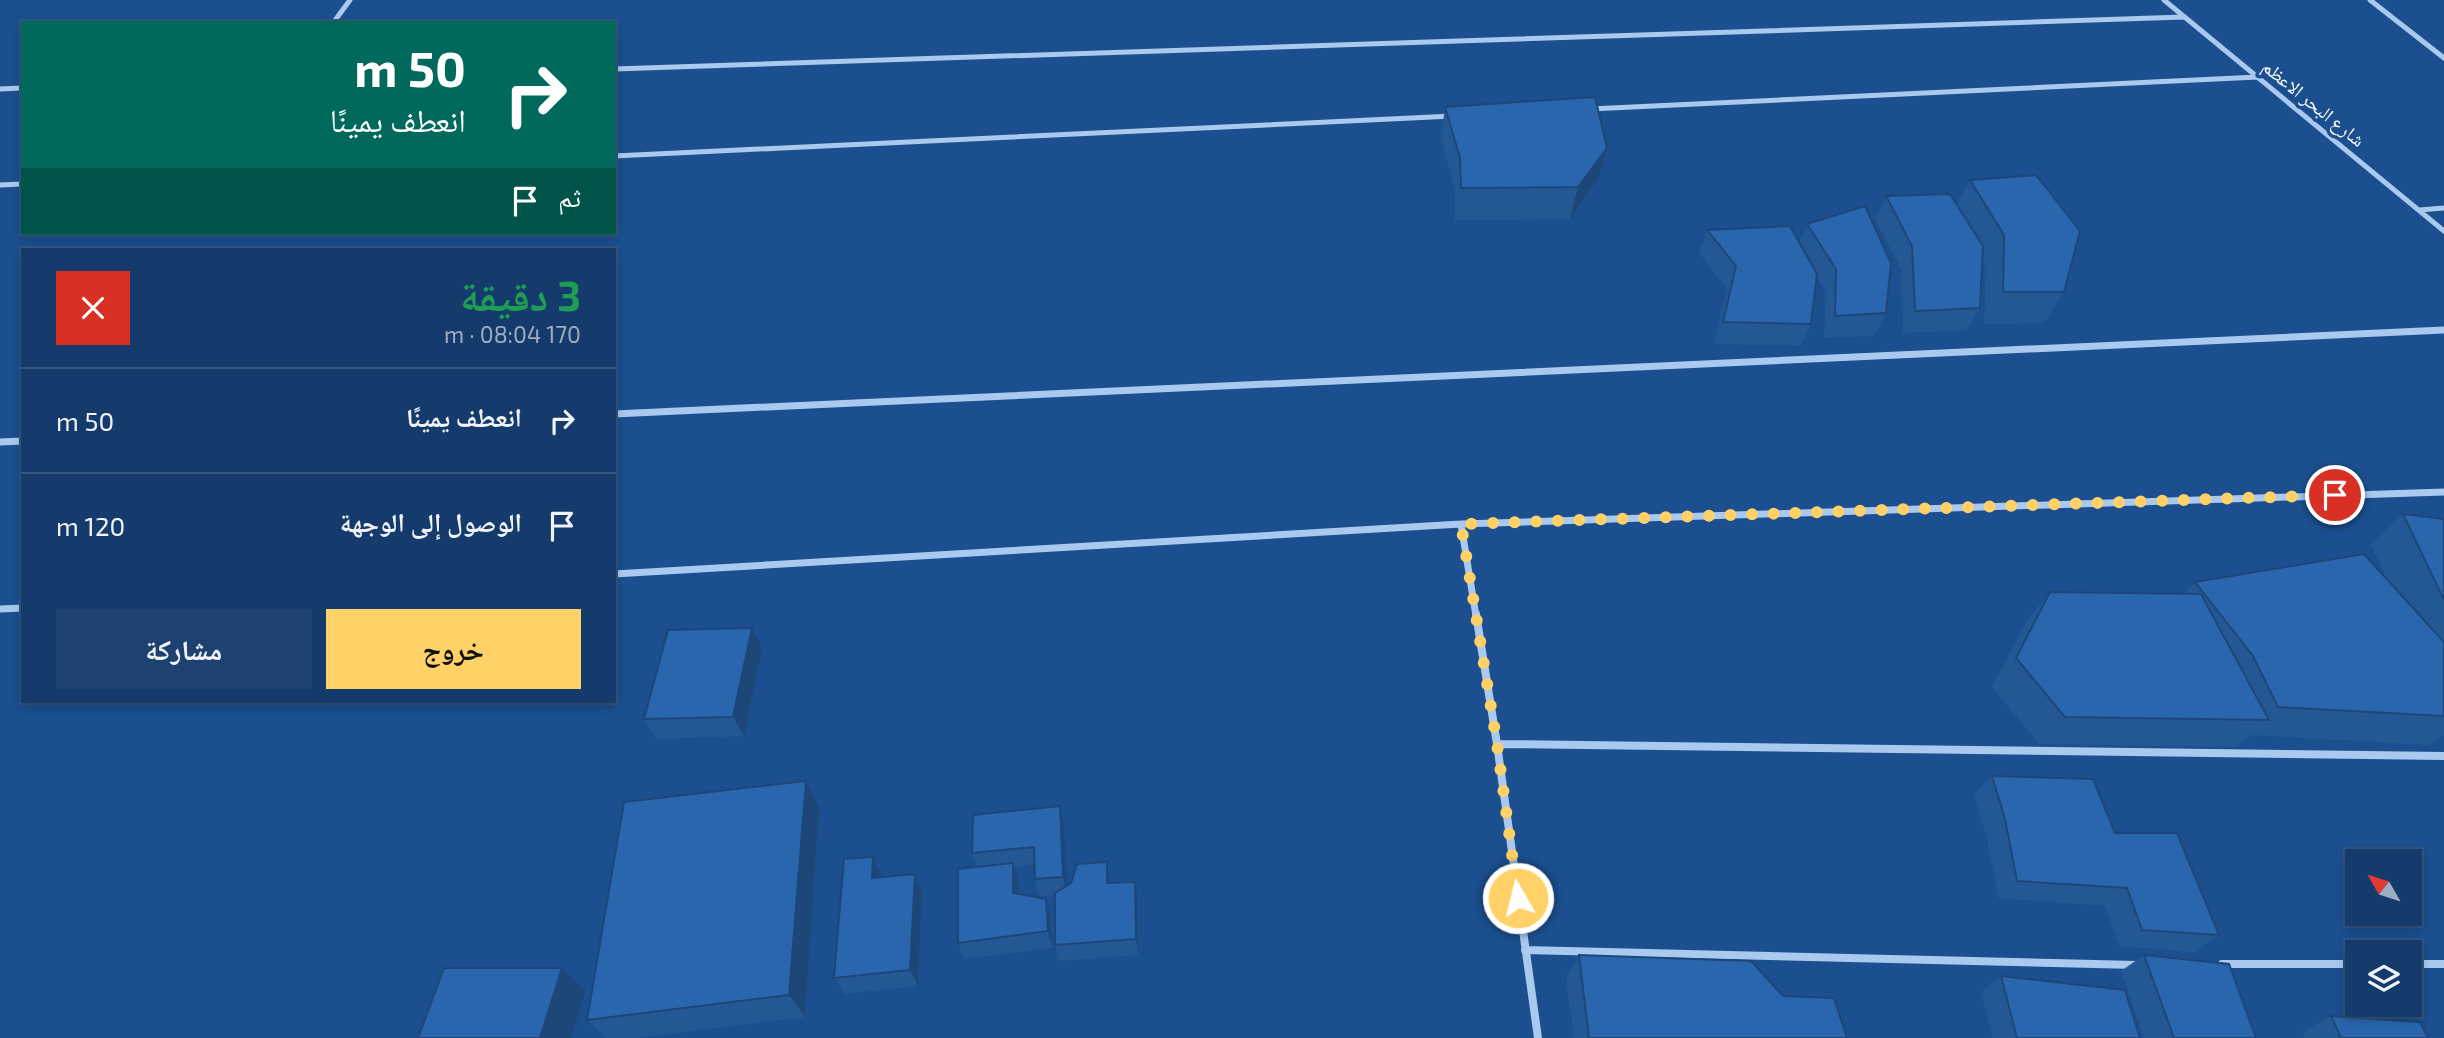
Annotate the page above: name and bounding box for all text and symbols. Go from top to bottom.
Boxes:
text: 50 m [354,38,466,97]
icon: right [490,49,581,140]
street label: شارع البحر الاعظم [2257,54,2370,152]
text: انعطف يمينًا [330,100,466,138]
text: ثم [558,181,581,212]
icon: arrive [506,182,544,220]
text: 3 دقيقة [460,269,581,319]
button: close [56,271,130,345]
text: 170 m · 08:04 [444,320,581,348]
text: انعطف يمينًا [406,401,522,432]
icon: right [543,402,581,440]
text: 50 m [56,405,114,436]
pin [2305,465,2365,525]
icon: arrive [2316,476,2354,514]
text: الوصول إلى الوجهة [340,506,522,537]
icon: arrive [543,507,581,545]
text: 120 m [56,510,125,541]
button: مشاركة [56,609,312,689]
button: خروج [326,609,581,689]
north arrow [2345,849,2422,926]
map controls [2345,849,2422,1017]
position arrow [1481,861,1555,935]
button: layers [2345,940,2422,1017]

